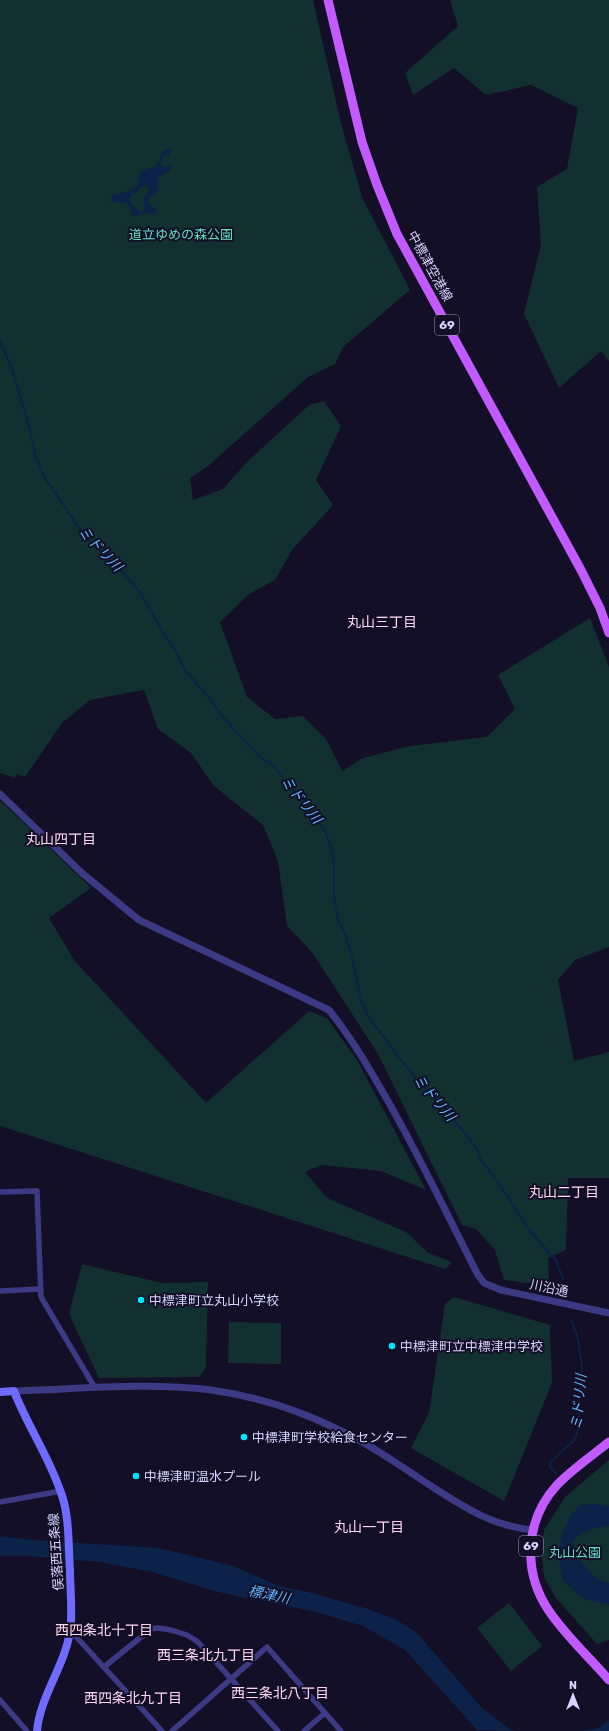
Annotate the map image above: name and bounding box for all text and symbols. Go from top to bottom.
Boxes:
park label: 道立ゆめの森公園 [129,227,233,242]
street label: 中標津空港線 [405,228,455,304]
road number: 69 [435,315,459,335]
water label: ミドリ川 [74,523,127,576]
district label: 丸山三丁目 [347,614,417,631]
water label: ミドリ川 [277,773,326,829]
district label: 丸山四丁目 [26,831,96,848]
water label: ミドリ川 [409,1071,460,1126]
district label: 丸山二丁目 [529,1184,599,1201]
street label: 川沿通 [528,1277,570,1299]
place label: 中標津町立丸山小学校 [149,1293,279,1308]
marker: 中標津町立丸山小学校 [136,1295,146,1305]
place label: 中標津町立中標津中学校 [400,1339,543,1354]
marker: 中標津町立中標津中学校 [387,1341,397,1351]
water label: ミドリ川 [568,1371,590,1431]
place label: 中標津町学校給食センター [252,1430,408,1445]
marker: 中標津町学校給食センター [239,1432,249,1442]
place label: 中標津町温水プール [144,1469,261,1484]
marker: 中標津町温水プール [131,1471,141,1481]
street label: 俣落西五条線 [46,1513,66,1591]
district label: 丸山一丁目 [334,1519,404,1536]
road number: 69 [519,1536,543,1556]
park label: 丸山公園 [549,1545,601,1560]
water label: 標津川 [247,1582,293,1608]
district label: 西四条北十丁目 [55,1622,153,1639]
district label: 西三条北九丁目 [157,1647,255,1664]
north arrow [553,1675,593,1715]
text: N [569,1679,577,1692]
district label: 西三条北八丁目 [231,1685,329,1702]
district label: 西四条北九丁目 [84,1690,182,1707]

